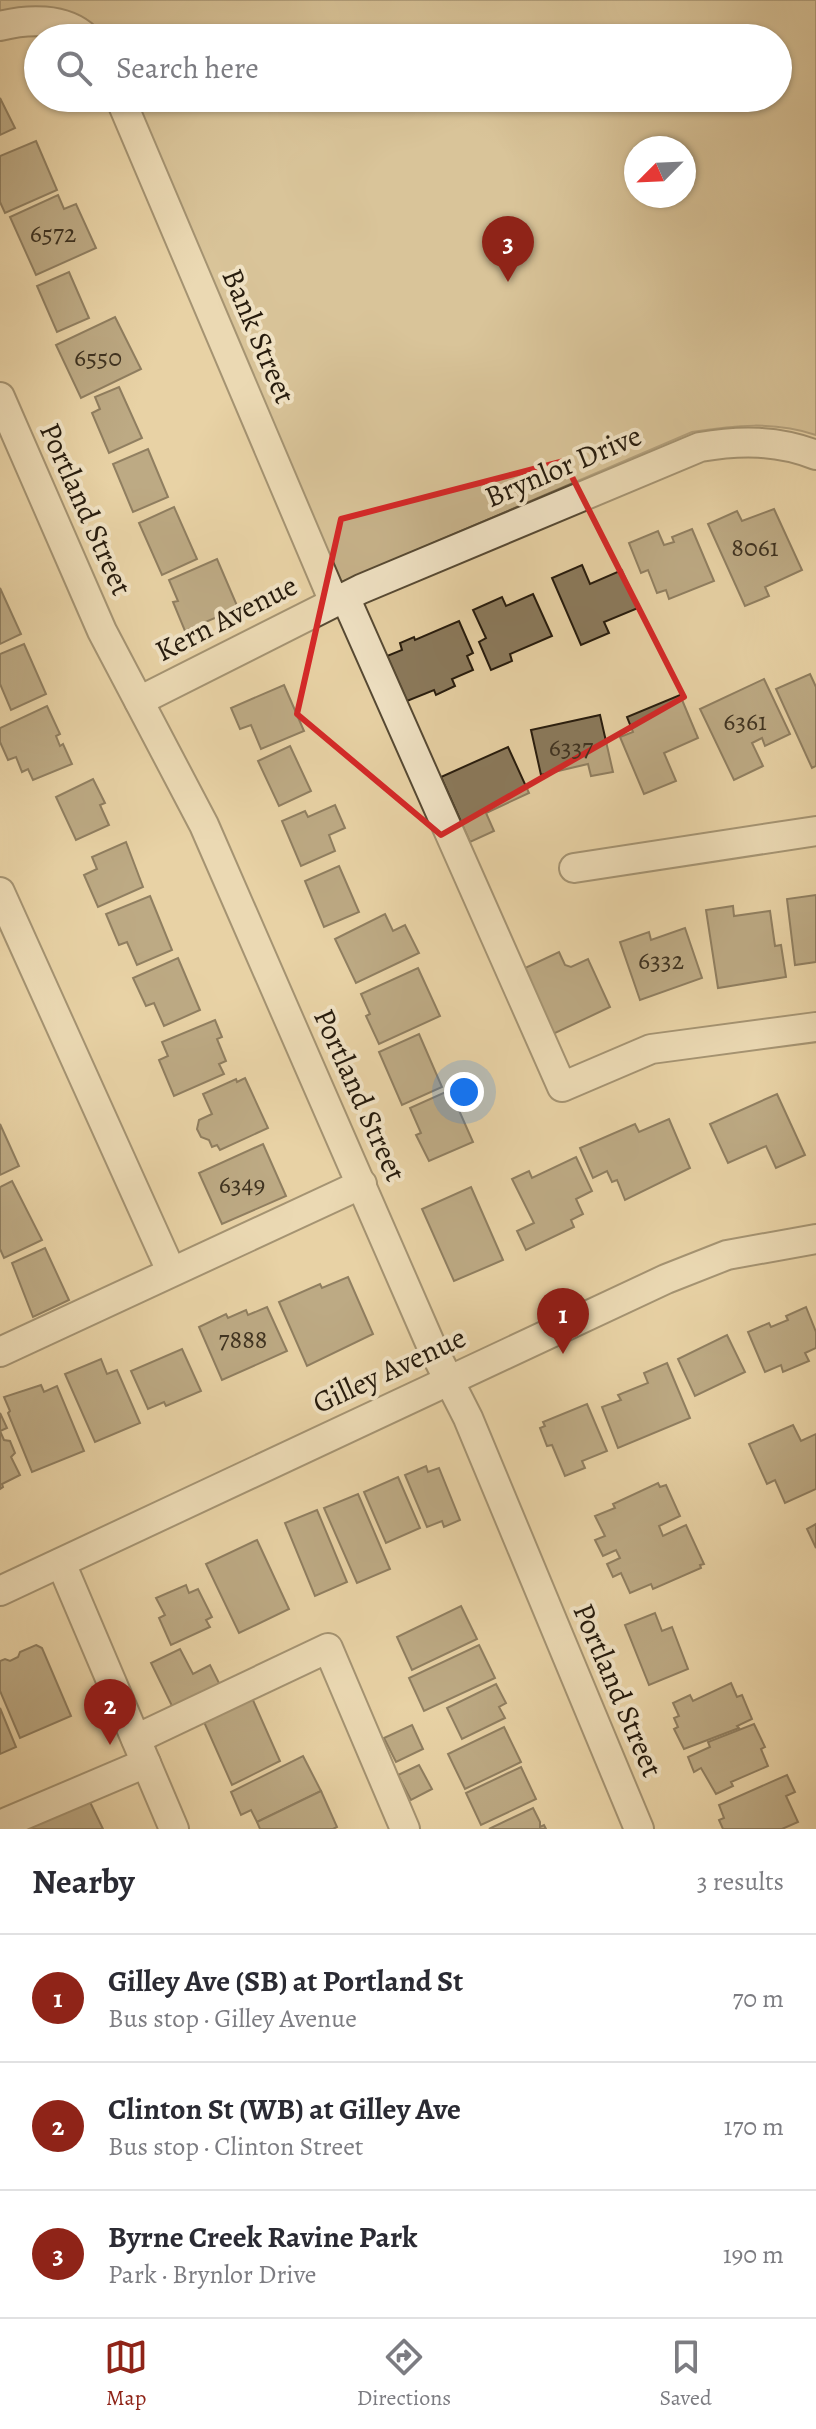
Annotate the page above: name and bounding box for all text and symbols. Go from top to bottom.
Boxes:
search box [24,24,792,112]
icon: search [52,46,96,90]
text: Search here [116,48,259,88]
north arrow [624,136,696,208]
house number: 6572 [30,216,76,251]
pin: 3 [482,216,534,282]
street label: Bank Street [213,262,305,410]
house number: 6550 [74,340,122,375]
street label: Brynlor Drive [479,415,647,517]
street label: Portland Street [30,416,142,602]
house number: 8061 [731,530,779,565]
street label: Kern Avenue [148,565,304,671]
house number: 6361 [723,704,767,739]
house number: 6337 [549,730,593,765]
house number: 6332 [638,943,684,978]
street label: Portland Street [304,1002,416,1188]
your location [444,1072,484,1112]
house number: 6349 [219,1167,265,1202]
pin: 1 [537,1288,589,1354]
street label: Gilley Avenue [306,1317,472,1423]
house number: 7888 [219,1322,267,1357]
street label: Portland Street [563,1597,673,1783]
pin: 2 [84,1679,136,1745]
text: Nearby [32,1858,135,1905]
text: 3 results [697,1864,784,1899]
text: Gilley Ave (SB) at Portland St [108,1961,463,2001]
text: 1 [53,1981,63,2016]
text: 70 m [732,1981,784,2016]
text: Bus stop · Gilley Avenue [108,2001,357,2036]
text: Clinton St (WB) at Gilley Ave [108,2089,461,2129]
text: 2 [52,2109,64,2144]
text: 170 m [724,2109,784,2144]
text: Bus stop · Clinton Street [108,2129,363,2164]
text: Byrne Creek Ravine Park [108,2217,418,2257]
text: 3 [52,2237,64,2272]
text: 190 m [723,2237,784,2272]
text: Park · Brynlor Drive [108,2257,316,2292]
tab: Map [104,2335,148,2413]
tab: Directions [357,2335,451,2413]
tab: Saved [660,2335,712,2413]

